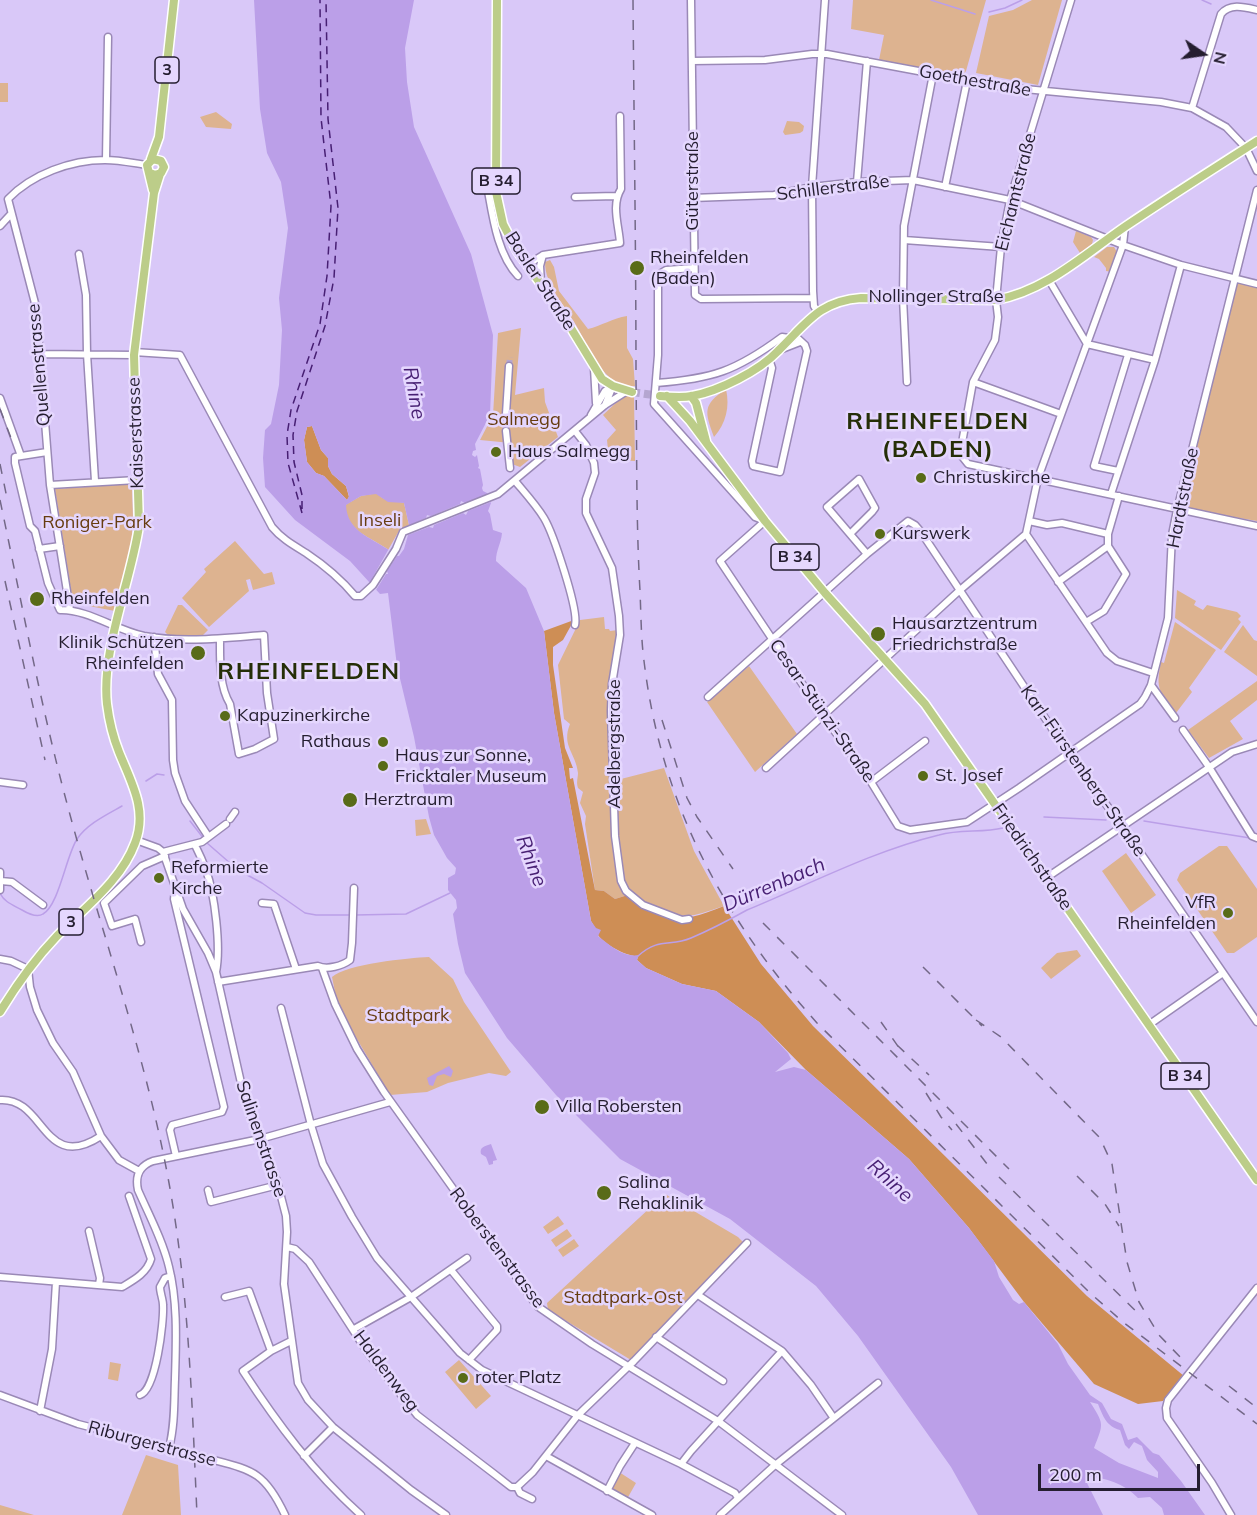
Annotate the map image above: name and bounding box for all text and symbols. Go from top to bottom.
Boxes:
north arrow [1173,24,1233,84]
text: N [1209,50,1232,66]
road number: 3 [155,57,179,83]
street label: Goethestraße [917,61,1033,101]
street label: Güterstraße [682,131,704,231]
street label: Eichamtstraße [991,131,1041,253]
road number: B 34 [472,168,520,194]
street label: Schillerstraße [775,170,891,206]
street label: Basler Straße [500,228,580,334]
place label: Rheinfelden (Baden) [650,247,749,290]
marker: Rheinfelden (Baden) [628,259,646,277]
street label: Nollinger Straße [869,286,1003,308]
street label: Quellenstrasse [23,303,55,427]
water label: Rhine [398,365,430,421]
street label: Kaiserstrasse [123,377,149,489]
district label: RHEINFELDEN (BADEN) [846,408,1030,464]
park label: Salmegg [487,409,561,431]
place label: Haus Salmegg [508,441,630,463]
marker: Haus Salmegg [489,445,503,459]
street label: Hardtstraße [1163,446,1203,550]
place label: Christuskirche [933,467,1050,489]
marker: Christuskirche [914,471,928,485]
park label: Inseli [359,510,401,532]
park label: Roniger-Park [42,512,152,534]
place label: Kurswerk [892,523,970,545]
marker: Kurswerk [873,527,887,541]
road number: B 34 [771,544,819,570]
place label: Rheinfelden [51,588,150,610]
marker: Rheinfelden [28,590,46,608]
place label: Hausarztzentrum Friedrichstraße [892,613,1037,656]
marker: Hausarztzentrum Friedrichstraße [869,625,887,643]
place label: Klinik Schützen Rheinfelden [58,632,184,674]
street label: Cesar-Stünzi-Straße [764,635,880,787]
marker: Klinik Schützen Rheinfelden [189,644,207,662]
district label: RHEINFELDEN [217,658,401,686]
street label: Adelbergstraße [604,679,626,809]
street label: Karl-Fürstenberg-Straße [1016,681,1150,861]
place label: Kapuzinerkirche [237,705,370,727]
marker: Kapuzinerkirche [218,709,232,723]
place label: Rathaus [301,731,371,753]
marker: Rathaus [376,735,390,749]
place label: Haus zur Sonne, Fricktaler Museum [395,745,547,788]
marker: Haus zur Sonne, Fricktaler Museum [376,759,390,773]
place label: St. Josef [935,765,1003,787]
marker: St. Josef [916,769,930,783]
place label: Herztraum [364,789,453,811]
marker: Herztraum [341,791,359,809]
street label: Friedrichstraße [987,800,1077,914]
water label: Rhine [510,832,552,890]
water label: Dürrenbach [719,853,829,917]
place label: Reformierte Kirche [171,857,269,900]
marker: Reformierte Kirche [152,871,166,885]
place label: VfR Rheinfelden [1117,892,1216,934]
marker: VfR Rheinfelden [1221,906,1235,920]
road number: 3 [59,909,83,935]
park label: Stadtpark [367,1005,449,1027]
road number: B 34 [1161,1063,1209,1089]
street label: Salinenstrasse [231,1078,291,1200]
place label: Villa Robersten [556,1096,682,1118]
marker: Villa Robersten [533,1098,551,1116]
water label: Rhine [862,1154,918,1208]
place label: Salina Rehaklinik [618,1172,703,1214]
street label: Roberstenstrasse [445,1184,549,1312]
marker: Salina Rehaklinik [595,1184,613,1202]
park label: Stadtpark-Ost [563,1287,683,1309]
street label: Haldenweg [348,1326,424,1416]
place label: roter Platz [475,1367,561,1389]
marker: roter Platz [456,1371,470,1385]
street label: Riburgerstrasse [86,1417,218,1471]
scale bar [1041,1452,1203,1490]
text: 200 m [1049,1463,1102,1486]

